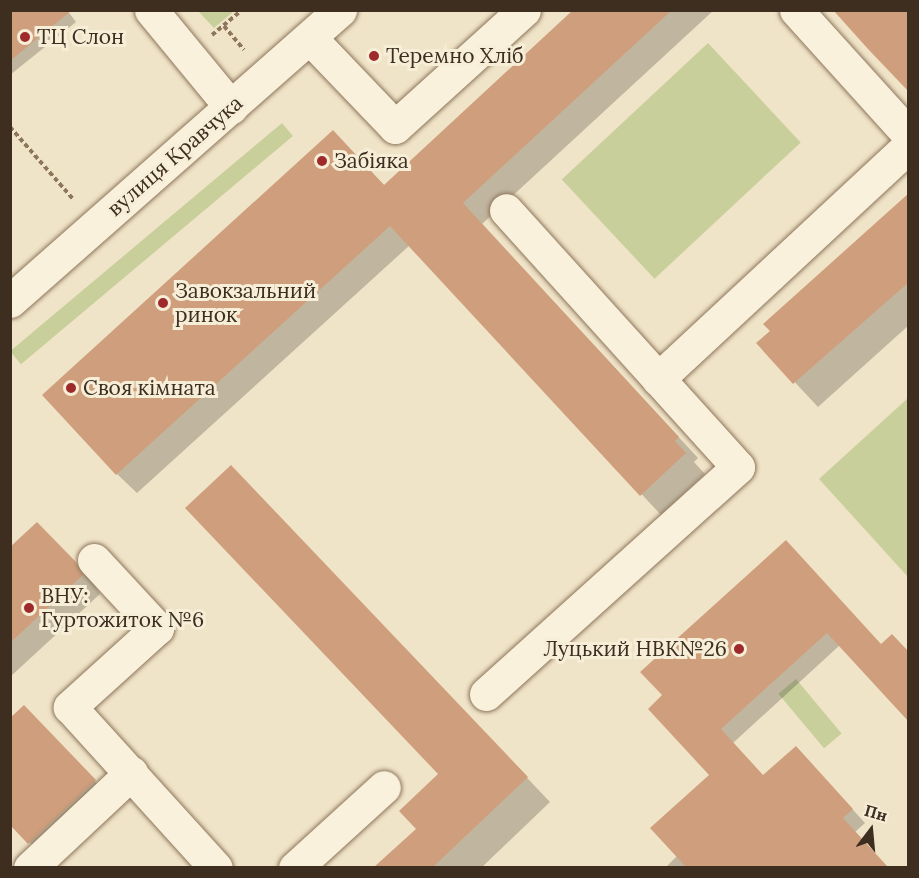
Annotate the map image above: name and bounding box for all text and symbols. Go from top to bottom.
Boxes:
place label: ТЦ Слон [37,24,124,50]
marker: ТЦ Слон [18,30,32,44]
place label: Теремно Хліб [386,43,523,69]
marker: Теремно Хліб [367,49,381,63]
street label: вулиця Кравчука [102,90,248,222]
place label: Забіяка [334,148,409,174]
marker: Забіяка [315,154,329,168]
place label: Завокзальний ринок [175,278,316,328]
marker: Завокзальний ринок [156,296,170,310]
place label: Своя кімната [83,375,216,401]
marker: Своя кімната [64,381,78,395]
place label: ВНУ: Гуртожиток №6 [41,583,204,633]
marker: ВНУ: Гуртожиток №6 [22,601,36,615]
place label: Луцький НВК№26 [543,636,727,662]
marker: Луцький НВК№26 [732,642,746,656]
north arrow [841,800,901,860]
text: Пн [862,800,890,826]

